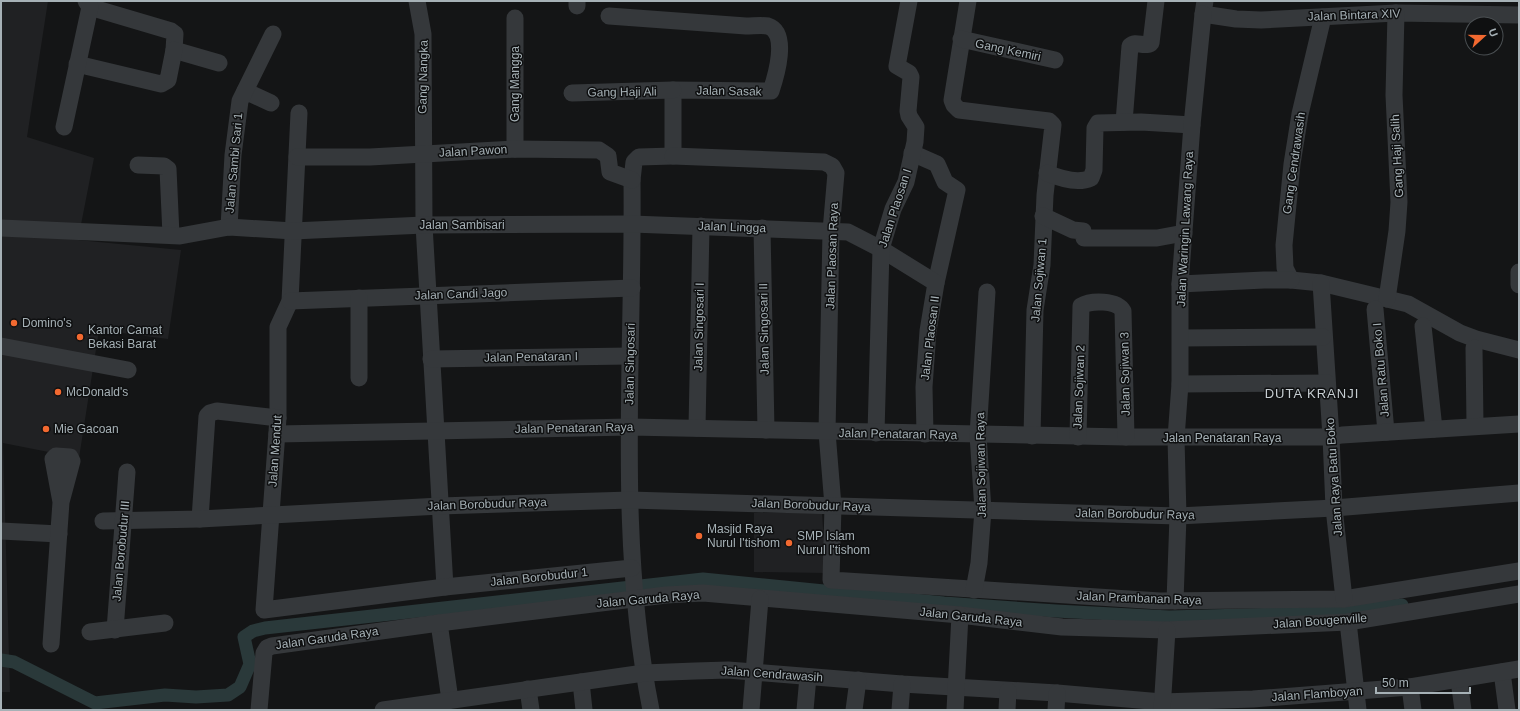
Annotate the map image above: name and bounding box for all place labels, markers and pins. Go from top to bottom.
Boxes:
place label: Domino's [22,316,72,330]
marker: Domino's [9,318,19,328]
place label: Kantor Camat Bekasi Barat [88,323,163,351]
marker: Kantor Camat Bekasi Barat [75,332,85,342]
place label: McDonald's [66,385,128,399]
marker: McDonald's [53,387,63,397]
place label: Mie Gacoan [54,422,119,436]
marker: Mie Gacoan [41,424,51,434]
place label: Masjid Raya Nurul I'tishom [707,522,780,550]
place label: SMP Islam Nurul I'tishom [797,529,870,557]
marker: Masjid Raya Nurul I'tishom [694,531,704,541]
marker: SMP Islam Nurul I'tishom [784,538,794,548]

